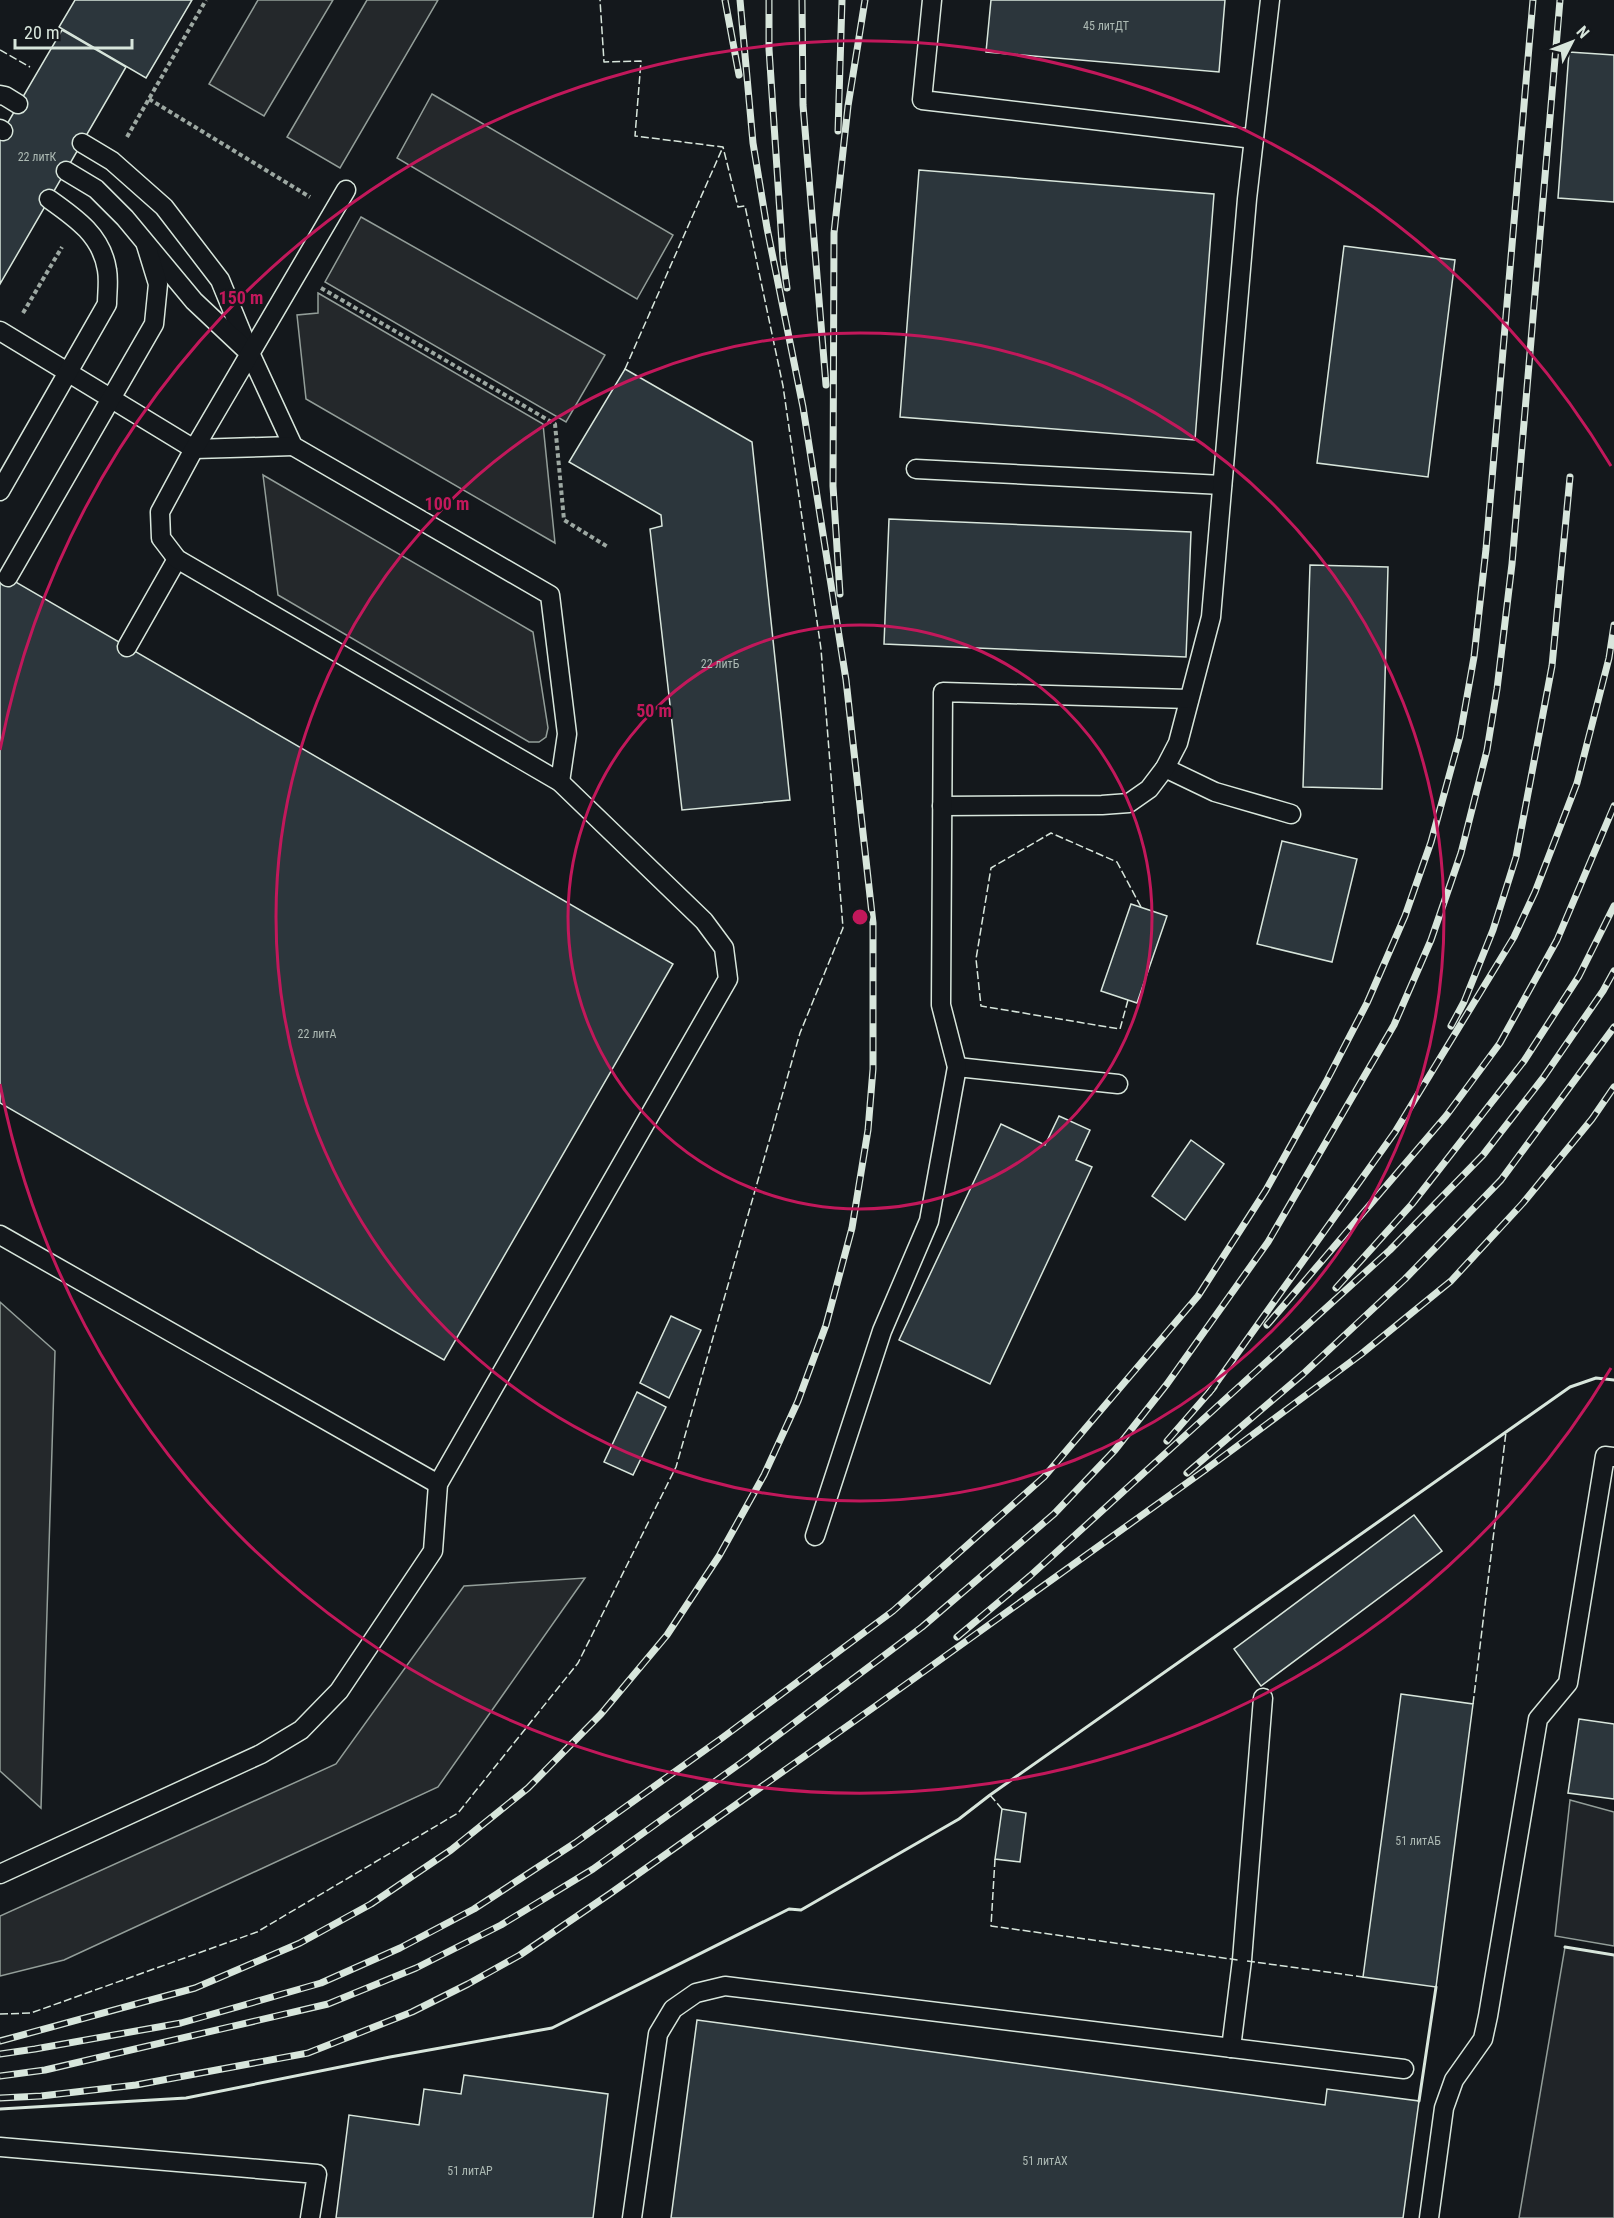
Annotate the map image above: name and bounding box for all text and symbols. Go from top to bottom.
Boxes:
scale bar [15,12,132,50]
north arrow [1542,12,1602,72]
house number: 45 литДТ [1083,19,1129,33]
text: 20 m [24,22,59,43]
text: N [1572,22,1593,42]
house number: 22 литК [18,150,57,164]
text: 150 m [219,287,263,308]
text: 100 m [425,493,469,514]
house number: 22 литБ [701,657,740,671]
text: 50 m [636,700,672,721]
centre of rings [850,907,870,927]
house number: 22 литА [298,1027,337,1041]
house number: 51 литАБ [1395,1834,1441,1848]
house number: 51 литАХ [1022,2154,1068,2168]
house number: 51 литАР [447,2164,493,2178]

